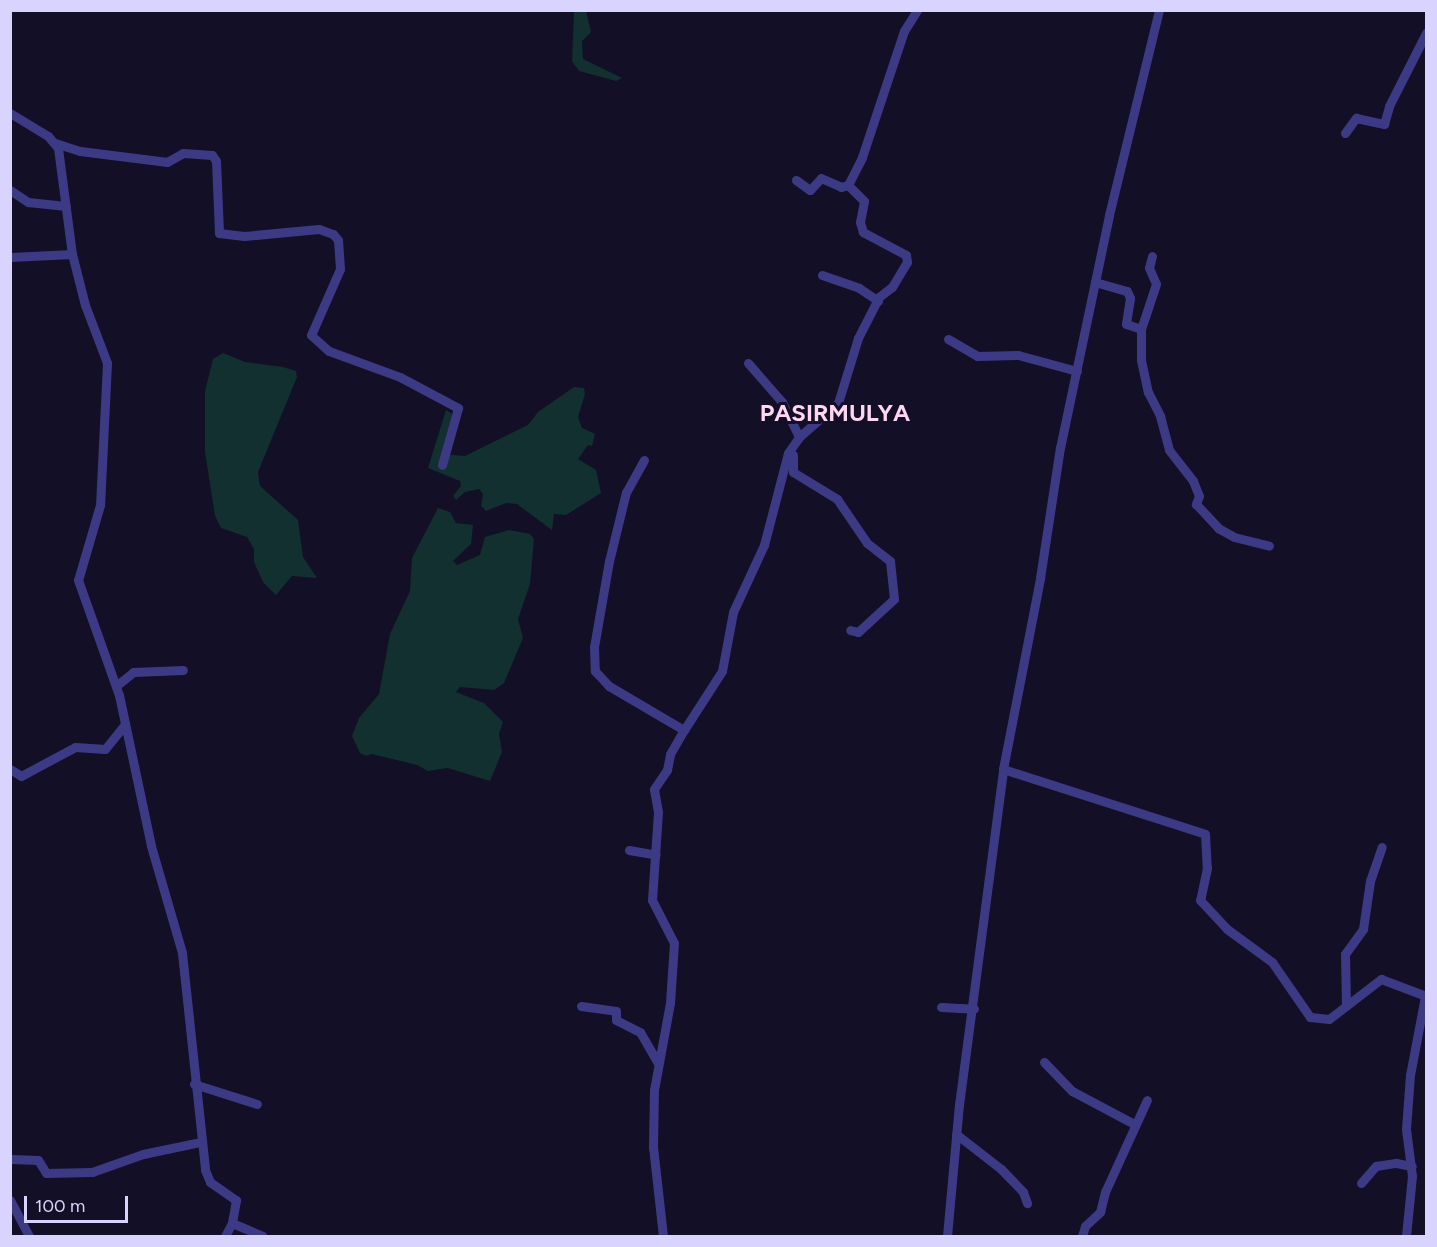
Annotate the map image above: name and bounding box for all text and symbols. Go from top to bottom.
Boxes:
district label: PASIRMULYA [760,399,910,427]
scale bar [27,1184,130,1222]
text: 100 m [35,1195,85,1217]

